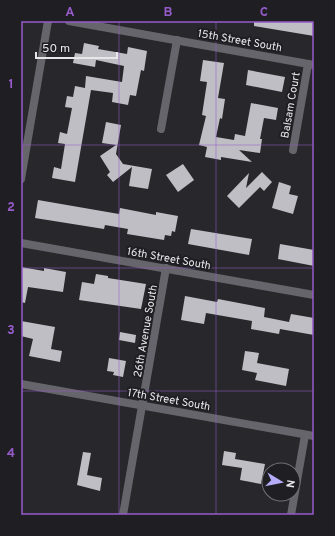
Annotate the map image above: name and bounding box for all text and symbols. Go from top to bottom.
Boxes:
text: A [65,5,75,21]
text: B [164,5,173,21]
text: C [260,5,268,21]
street label: 15th Street South [197,27,283,55]
scale bar [36,34,117,60]
text: 50 m [42,41,70,57]
street label: Balsam Court [278,71,304,139]
text: 1 [8,77,14,93]
text: 2 [7,200,15,216]
street label: 16th Street South [126,245,212,273]
street label: 26th Avenue South [131,284,161,379]
text: 3 [7,323,15,339]
street label: 17th Street South [126,386,211,414]
text: 4 [7,446,15,462]
north arrow [261,462,301,502]
text: N [282,478,297,489]

